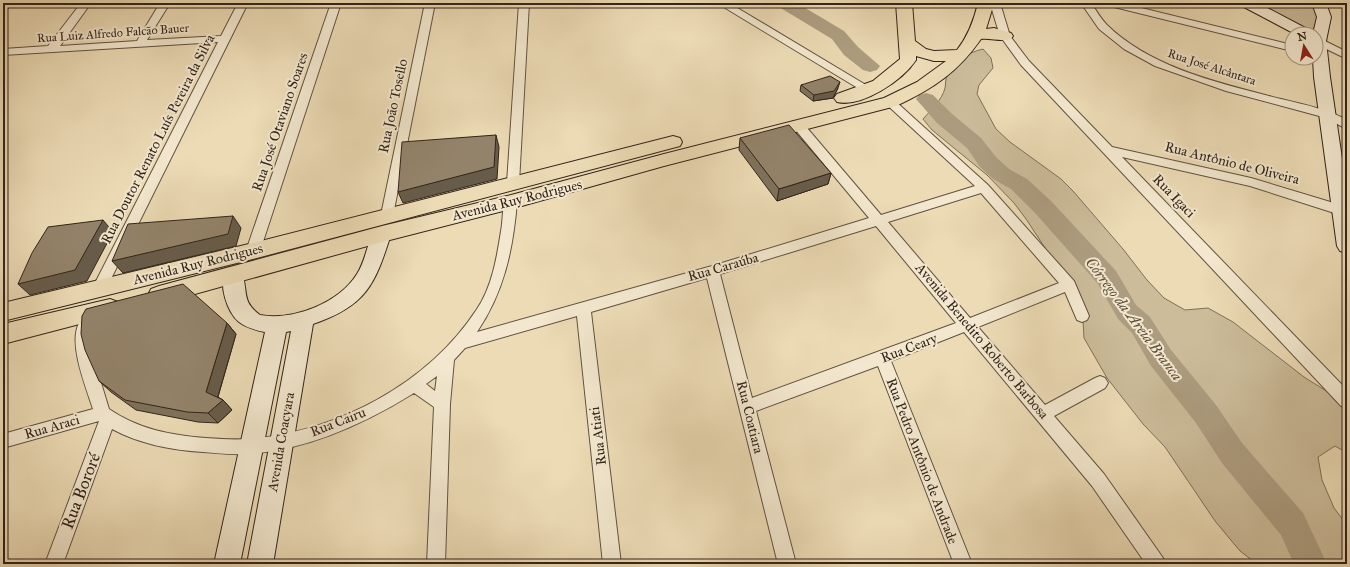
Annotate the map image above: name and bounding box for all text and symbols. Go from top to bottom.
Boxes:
street label: Rua Luiz Alfredo Falcão Bauer [37,21,190,45]
north arrow [1284,26,1324,66]
text: N [1296,29,1309,44]
street label: Rua Doutor Renato Luís Pereira da Silva [98,31,218,247]
street label: Rua José Alcântara [1166,46,1259,89]
street label: Rua José Otaviano Soares [248,50,313,194]
street label: Rua João Tosello [375,57,412,155]
street label: Rua Antônio de Oliveira [1163,138,1301,188]
street label: Rua Igaci [1149,171,1199,221]
street label: Avenida Ruy Rodrigues [449,176,584,225]
street label: Avenida Ruy Rodrigues [130,240,265,289]
street label: Rua Caraúba [686,249,760,285]
water label: Córrego da Areia Branca [1082,254,1186,384]
street label: Avenida Benedito Roberto Barbosa [911,259,1052,422]
street label: Rua Ceary [878,329,940,367]
street label: Rua Pedro Antônio de Andrade [882,376,962,547]
street label: Rua Coatiara [733,379,767,455]
street label: Avenida Coacyara [264,391,298,494]
street label: Rua Cairu [308,403,369,440]
street label: Rua Atiati [586,406,610,466]
street label: Rua Araci [23,411,82,443]
street label: Rua Bororé [57,450,105,532]

